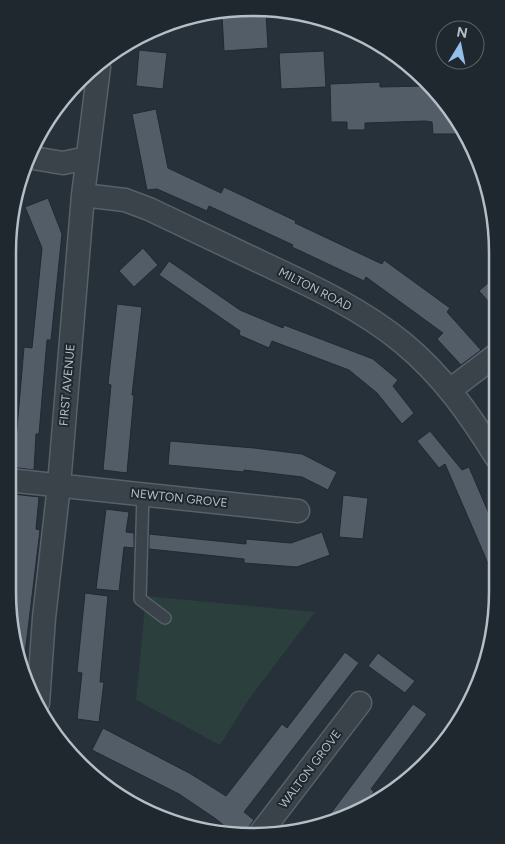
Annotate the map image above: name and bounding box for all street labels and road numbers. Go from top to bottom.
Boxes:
street label: MILTON ROAD [276,265,354,313]
street label: FIRST AVENUE [56,343,78,427]
street label: NEWTON GROVE [130,486,228,510]
street label: WALTON GROVE [276,727,344,811]

